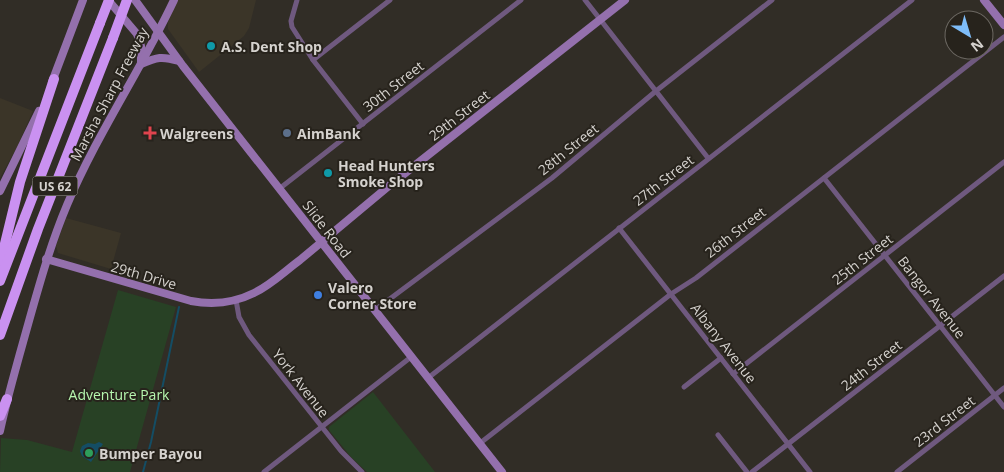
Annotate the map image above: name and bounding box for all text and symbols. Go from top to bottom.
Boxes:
north arrow [944,10,994,60]
street label: Marsha Sharp Freeway [66,23,153,164]
text: N [967,35,988,57]
place label: A.S. Dent Shop [221,37,322,56]
marker: A.S. Dent Shop [205,40,217,52]
street label: 30th Street [359,56,427,116]
street label: 29th Street [425,85,493,145]
street label: 28th Street [534,119,602,179]
place label: Walgreens [160,124,233,143]
place label: AimBank [297,124,361,143]
marker: Walgreens [144,127,156,139]
marker: AimBank [281,127,293,139]
street label: 27th Street [629,150,697,210]
place label: Head Hunters Smoke Shop [338,156,435,191]
marker: Head Hunters Smoke Shop [322,167,334,179]
road number: US 62 [32,177,78,196]
street label: Slide Road [299,196,355,262]
street label: 26th Street [701,202,769,262]
street label: 25th Street [828,229,896,289]
street label: Bangor Avenue [894,252,970,342]
street label: 29th Drive [109,257,179,293]
place label: Valero Corner Store [328,278,417,313]
marker: Valero Corner Store [312,289,324,301]
street label: Albany Avenue [687,299,761,387]
street label: 24th Street [837,335,905,395]
street label: York Avenue [268,345,334,421]
park label: Adventure Park [69,385,170,404]
street label: 23rd Street [909,391,979,451]
place label: Bumper Bayou [99,444,202,463]
marker: Bumper Bayou [83,447,95,459]

